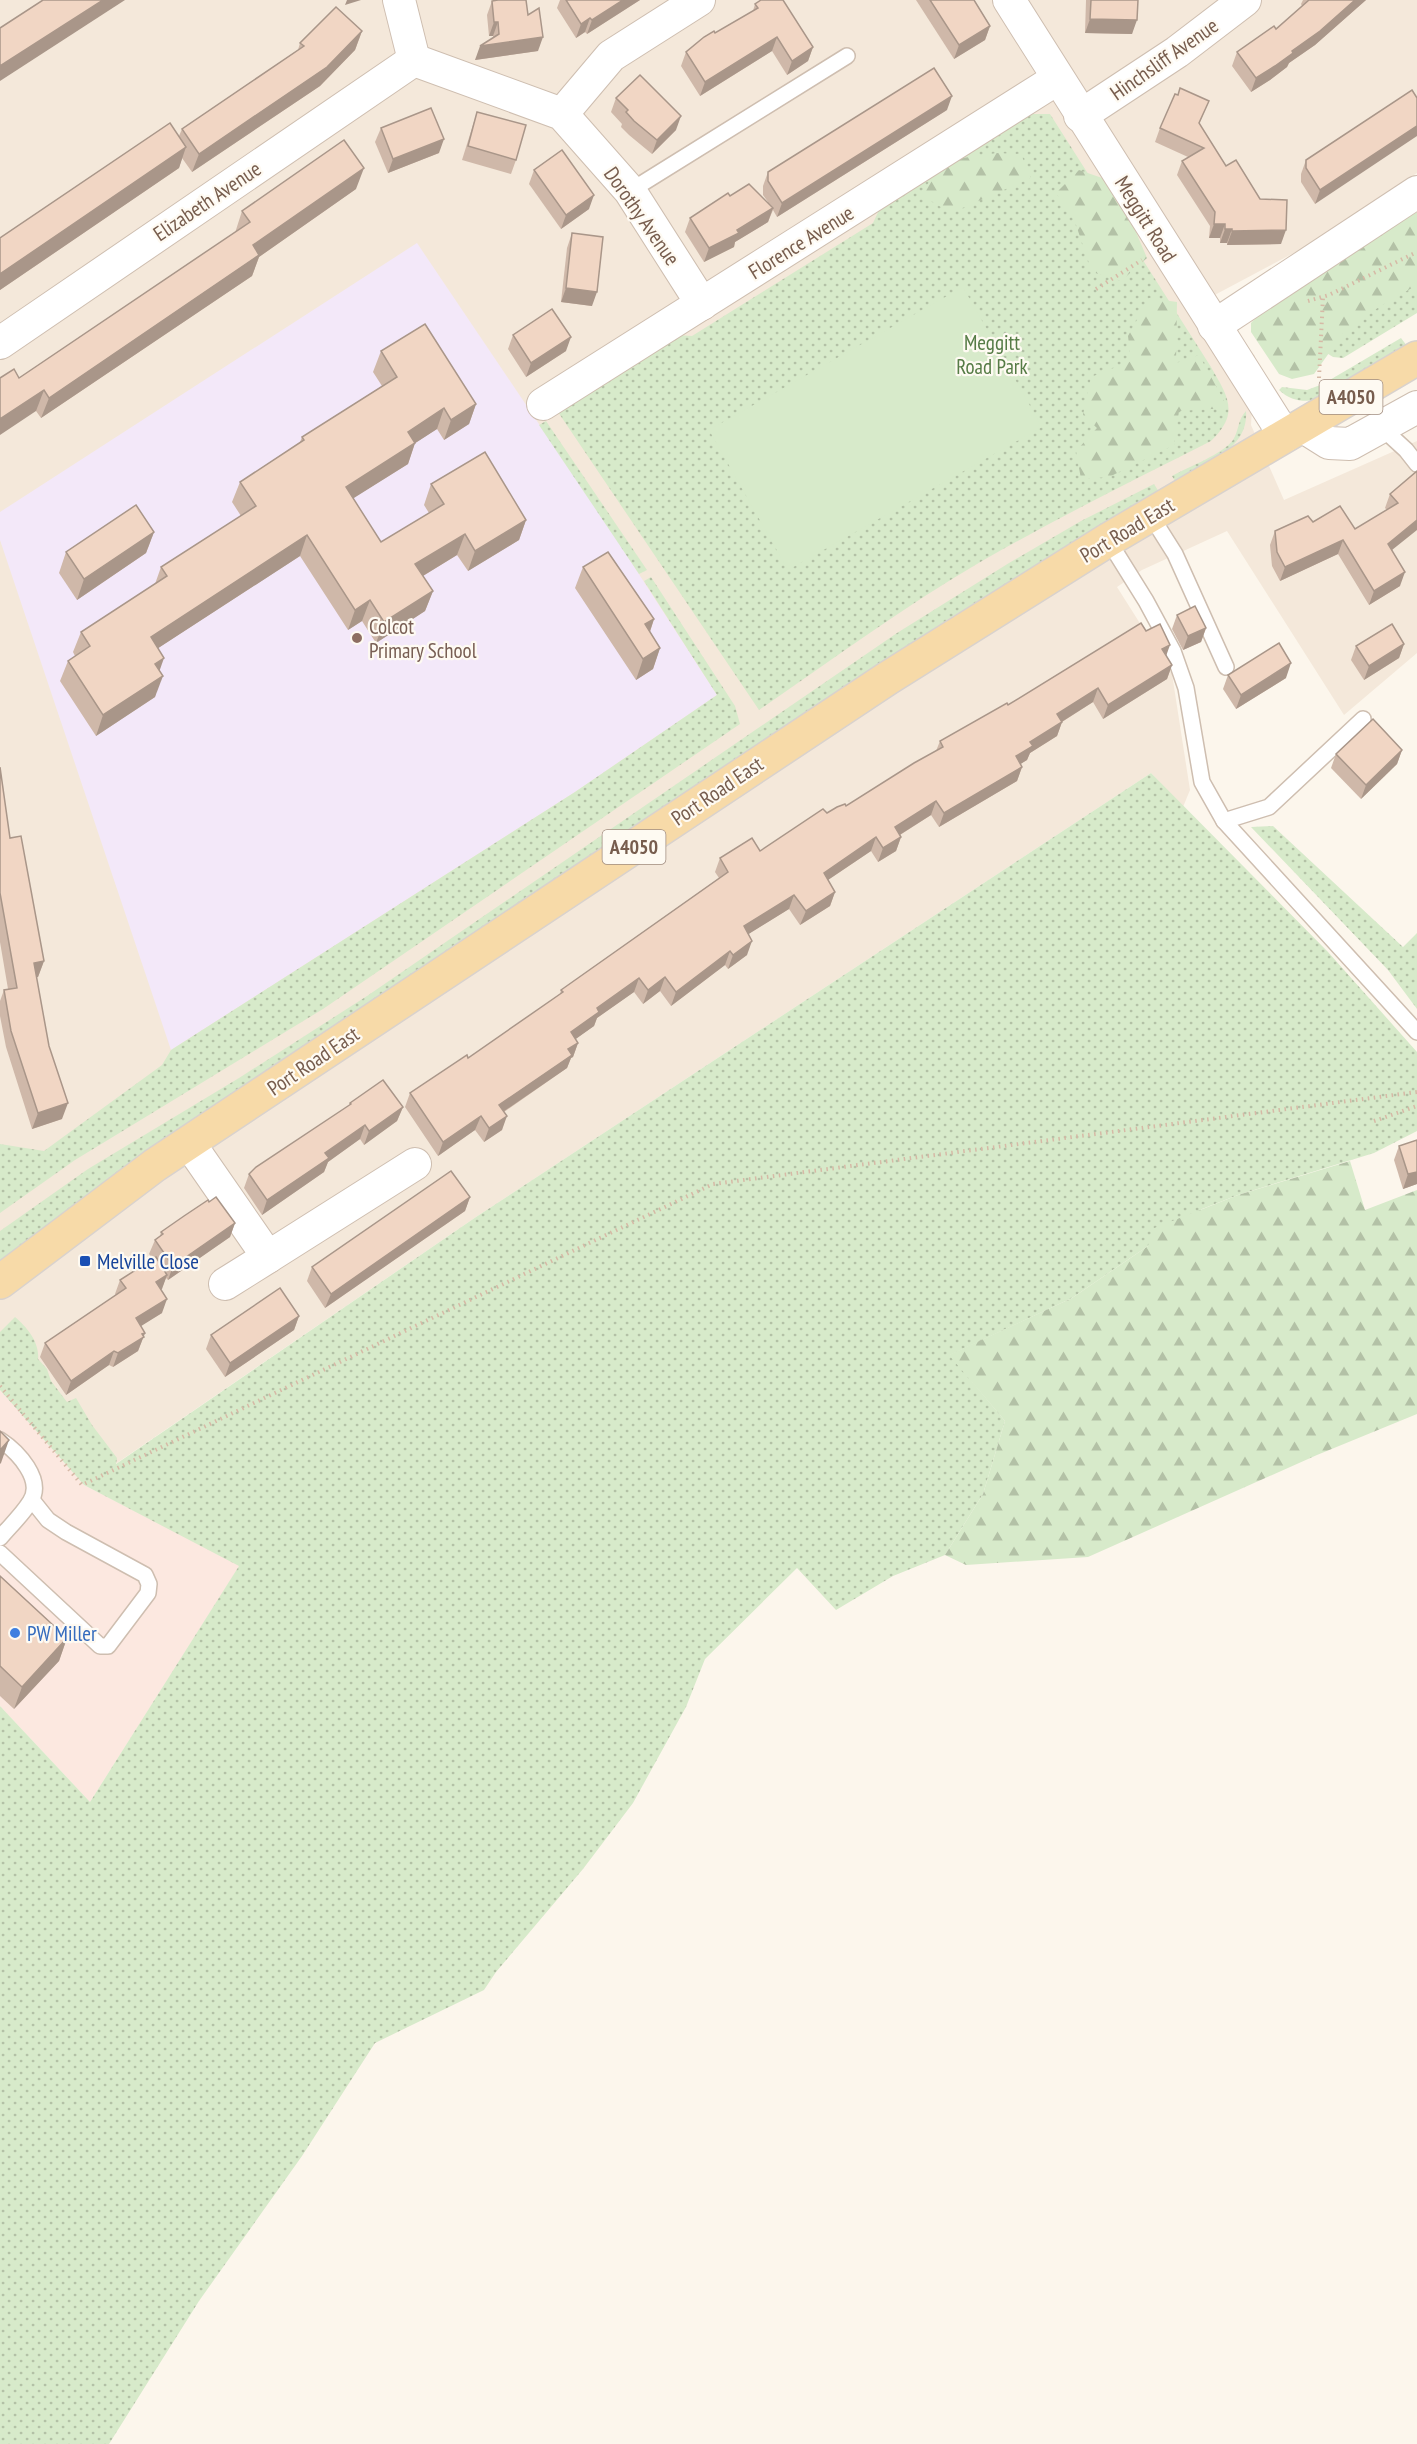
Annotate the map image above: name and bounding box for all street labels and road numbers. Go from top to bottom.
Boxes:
street label: Hinchsliff Avenue [1105,12,1223,106]
street label: Elizabeth Avenue [148,155,266,247]
street label: Dorothy Avenue [598,161,686,271]
street label: Meggitt Road [1109,171,1183,267]
street label: Florence Avenue [743,199,859,285]
road number: A4050 [1320,380,1382,414]
street label: Port Road East [1075,491,1179,569]
street label: Port Road East [666,750,768,832]
road number: A4050 [602,830,666,864]
street label: Port Road East [262,1020,364,1102]

